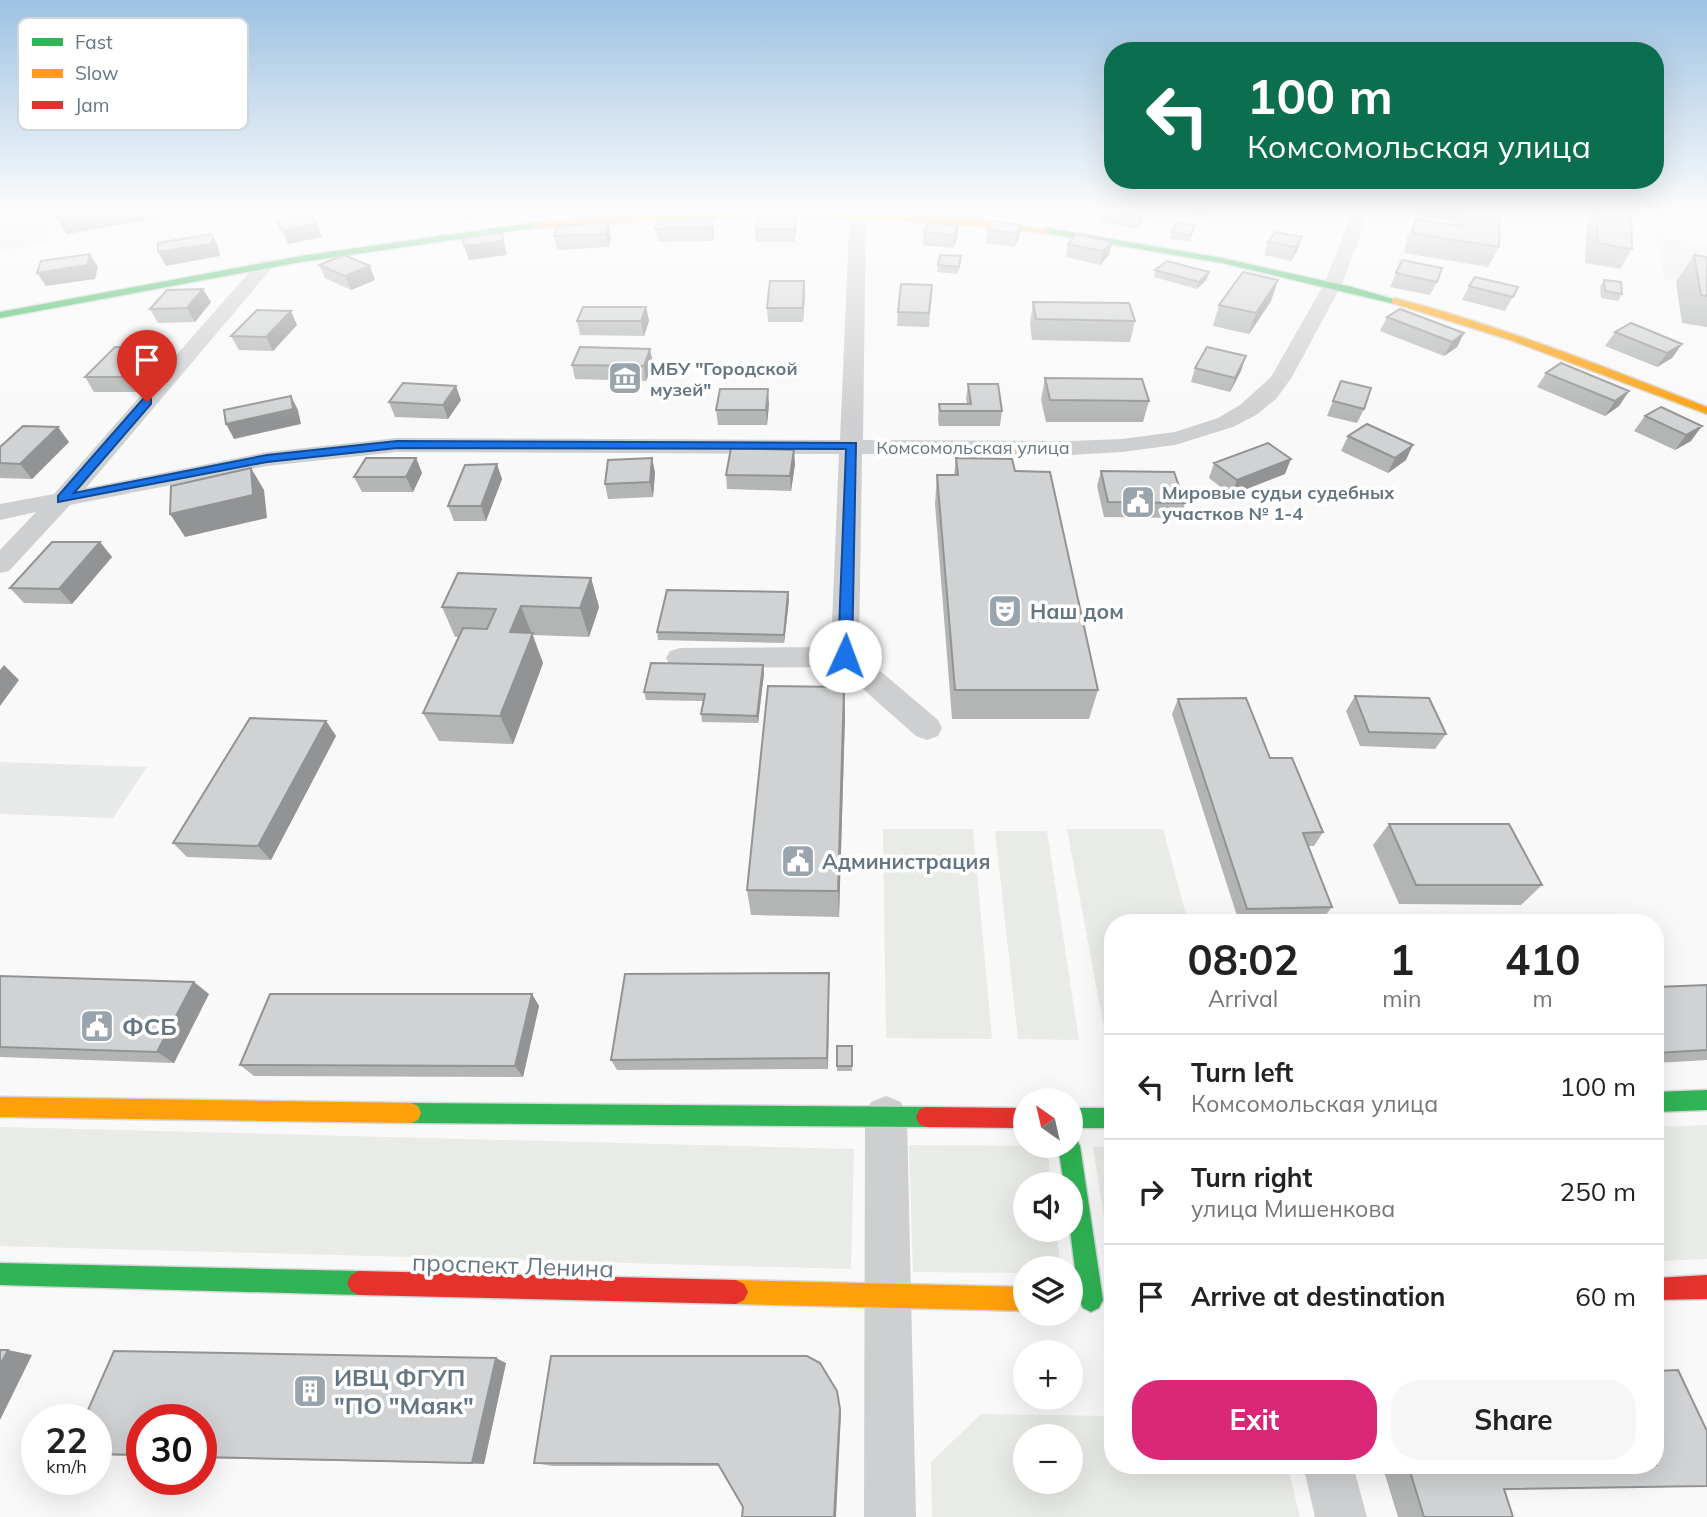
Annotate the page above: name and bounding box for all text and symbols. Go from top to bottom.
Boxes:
legend [18,18,248,130]
text: Fast [75,30,113,54]
text: Slow [75,61,119,85]
text: 100 m [1247,65,1393,126]
icon: left [1132,70,1223,161]
text: Jam [75,93,109,117]
text: Комсомольская улица [1247,126,1591,166]
pin [117,330,177,402]
icon: arrive [128,341,166,379]
place label: МБУ "Городской музей" [650,357,798,401]
museum icon: МБУ "Городской музей" [606,359,644,397]
street label: Комсомольская улица [876,436,1070,459]
place label: Мировые судьи судебных участков № 1-4 [1162,481,1395,525]
public building icon: Мировые судьи судебных участков № 1-4 [1119,483,1157,521]
theatre icon: Наш дом [986,592,1024,630]
place label: Наш дом [1030,598,1124,624]
position arrow [808,619,882,693]
public building icon: Администрация [779,842,817,880]
place label: Администрация [822,848,990,874]
text: 08:02 [1188,933,1299,986]
text: 1 [1389,933,1414,986]
text: 410 [1505,933,1580,986]
text: Arrival [1208,984,1278,1013]
text: min [1382,984,1421,1013]
text: m [1533,984,1553,1013]
public building icon: ФСБ [78,1007,116,1045]
place label: ФСБ [122,1011,177,1041]
text: Turn left [1191,1056,1293,1089]
icon: left [1132,1068,1170,1106]
text: 100 m [1560,1070,1636,1103]
north arrow [1013,1088,1083,1158]
map controls [1013,1088,1083,1494]
text: Комсомольская улица [1191,1089,1438,1118]
text: Turn right [1191,1161,1312,1194]
button: sound [1013,1172,1083,1242]
icon: right [1132,1173,1170,1211]
text: 250 m [1560,1175,1636,1208]
text: улица Мишенкова [1191,1194,1395,1223]
street label: проспект Ленина [412,1246,614,1284]
button: layers [1013,1256,1083,1326]
icon: arrive [1132,1278,1170,1316]
text: Arrive at destination [1191,1280,1446,1313]
text: 60 m [1575,1280,1636,1313]
button: + [1013,1340,1083,1410]
place label: ИВЦ ФГУП "ПО "Маяк" [334,1362,474,1420]
building icon: ИВЦ ФГУП "ПО "Маяк" [291,1372,329,1410]
button: Exit [1132,1380,1377,1460]
button: Share [1391,1380,1636,1460]
speed limit sign: 30 [126,1404,217,1495]
text: 22 [45,1418,88,1462]
button: − [1013,1424,1083,1494]
text: km/h [46,1455,87,1478]

